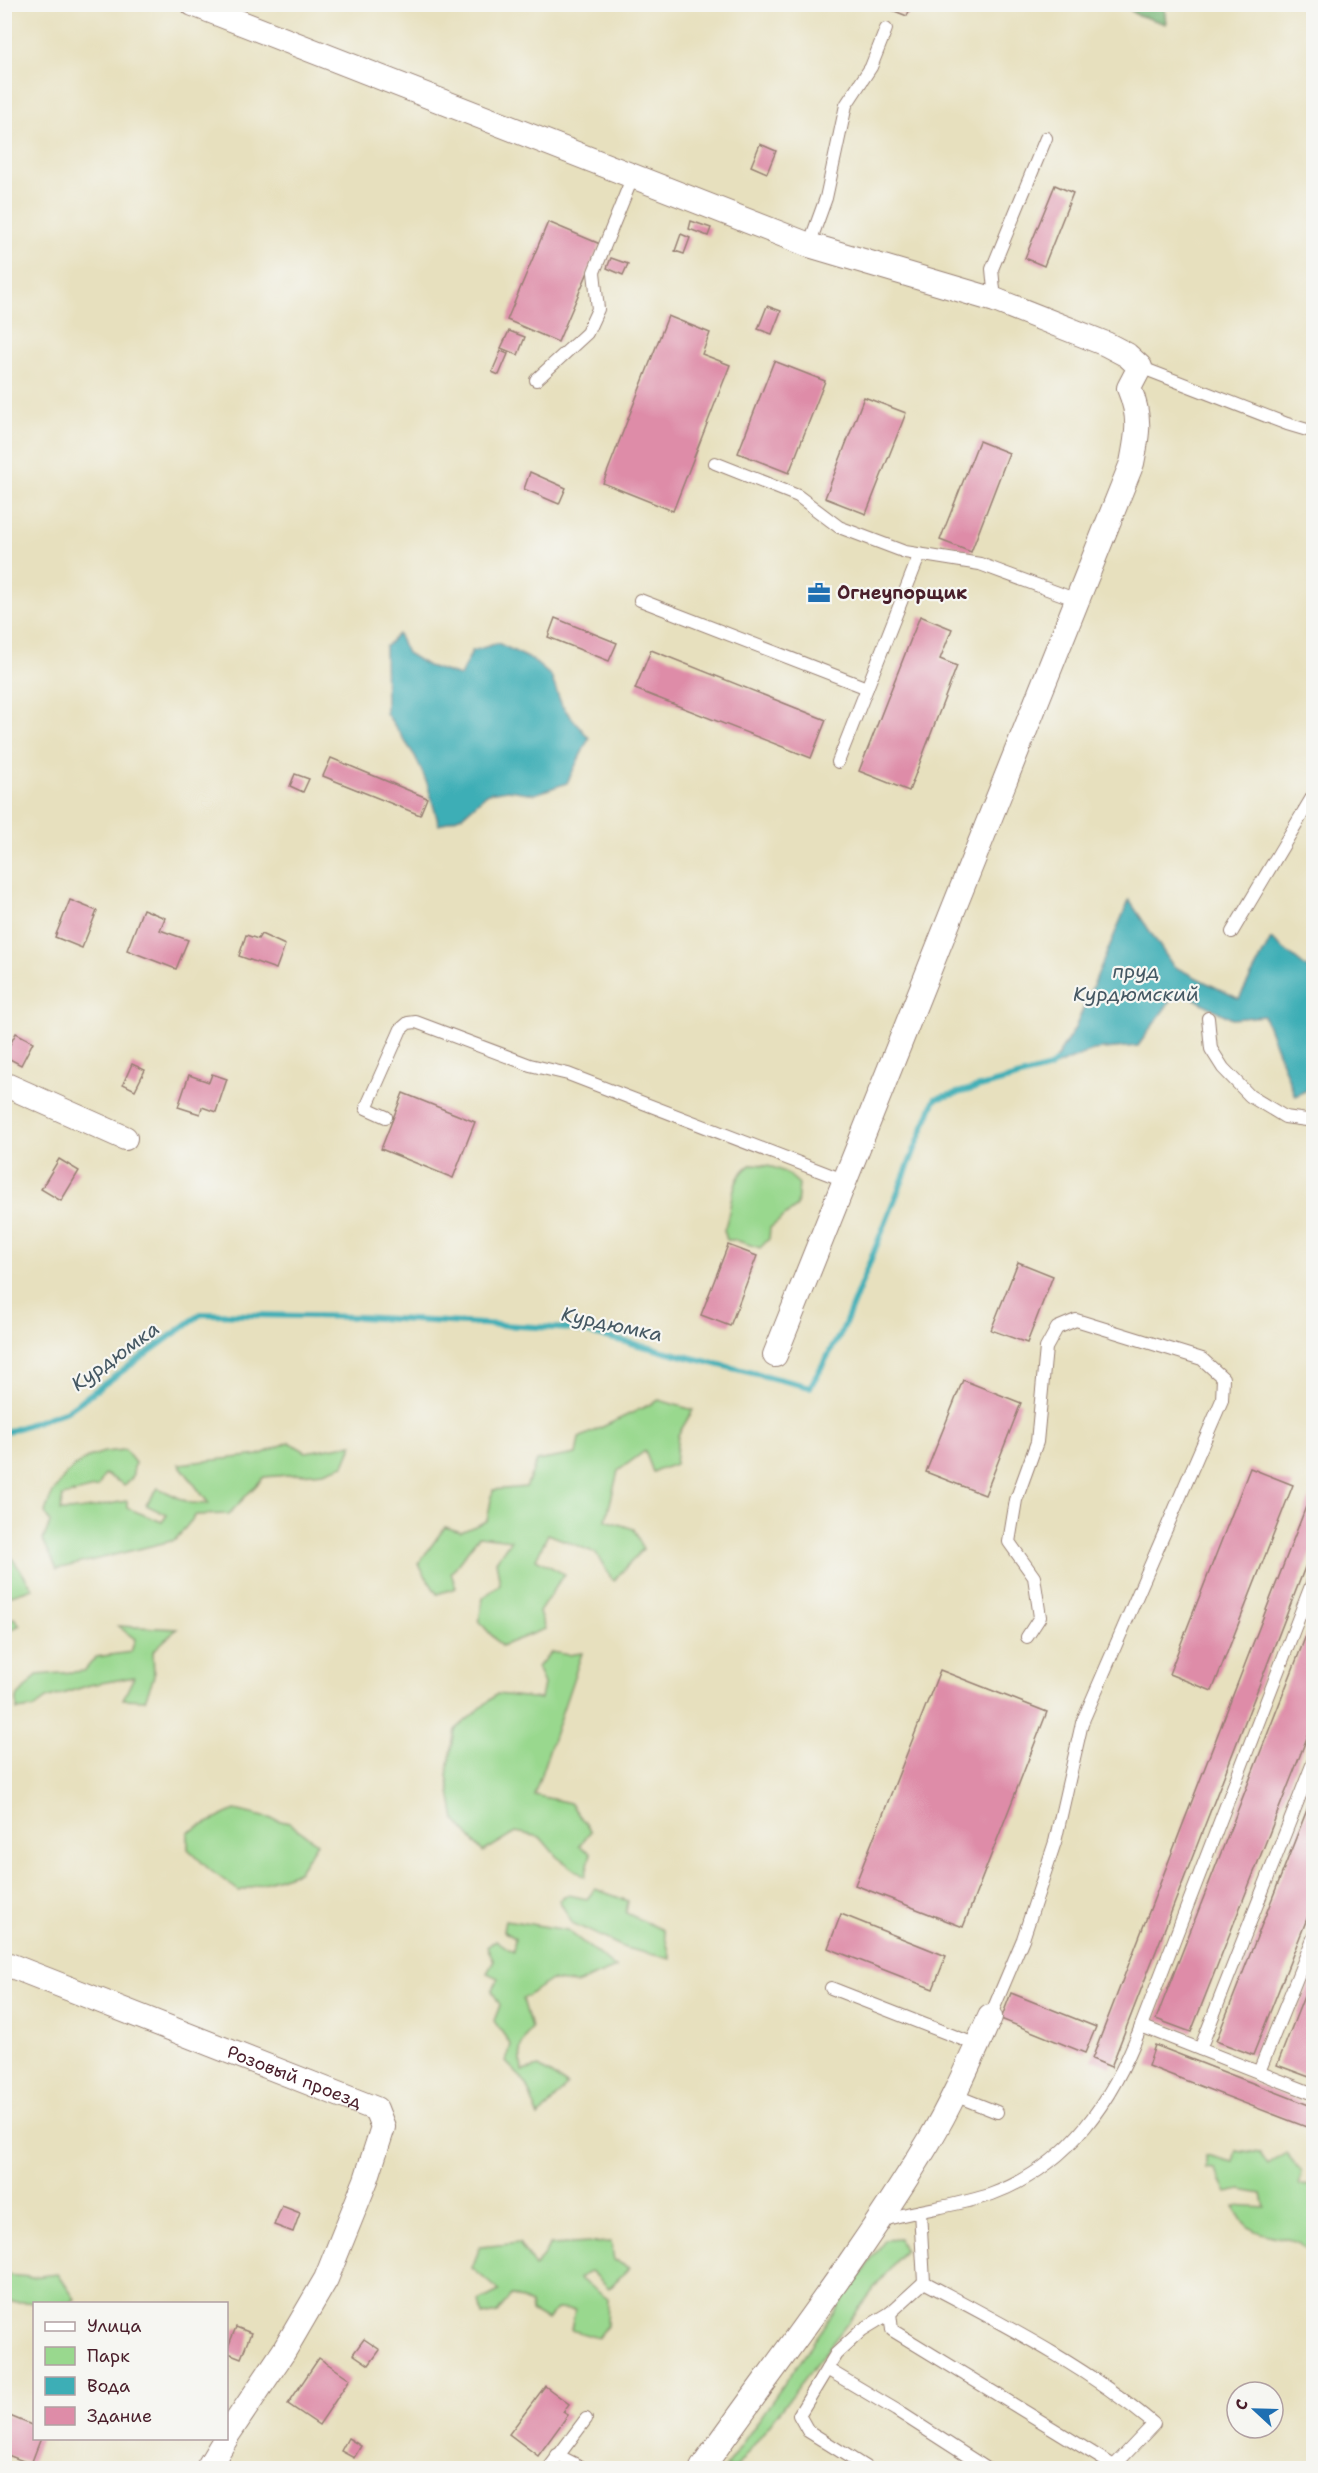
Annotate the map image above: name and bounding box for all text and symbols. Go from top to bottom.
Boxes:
office icon: Огнеупорщик [806,580,832,606]
place label: Огнеупорщик [837,581,967,605]
water label: пруд Курдюмский [1073,958,1199,1007]
water label: Курдюмка [559,1301,665,1347]
water label: Курдюмка [66,1315,164,1397]
street label: Розовый проезд [223,2040,366,2114]
legend [33,2302,228,2440]
text: Улица [87,2314,141,2338]
text: Парк [87,2344,130,2368]
text: Вода [87,2374,130,2398]
north arrow [1225,2380,1285,2440]
text: С [1230,2396,1253,2413]
text: Здание [87,2404,152,2428]

